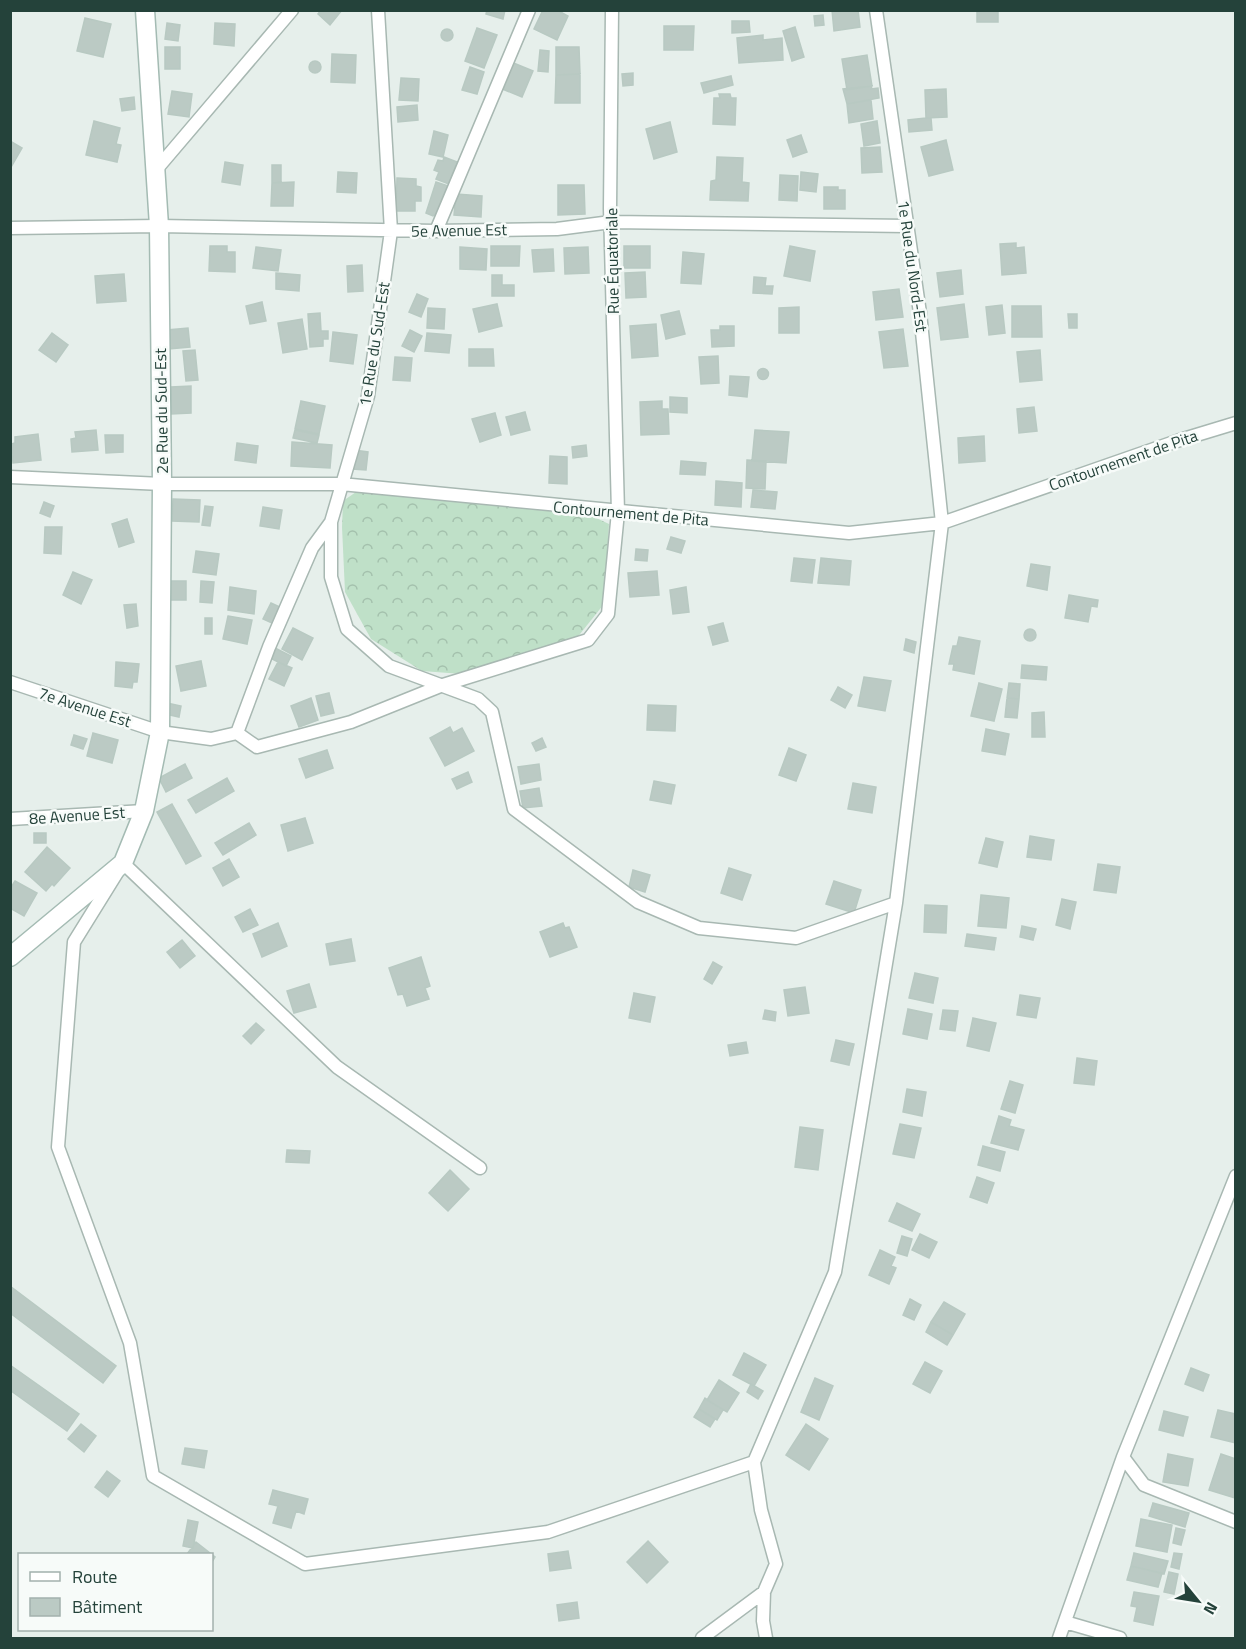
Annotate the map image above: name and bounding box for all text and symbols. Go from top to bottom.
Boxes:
street label: 1e Rue du Nord-Est [892,199,934,334]
street label: Rue Équatoriale [599,208,625,314]
street label: 5e Avenue Est [411,217,508,243]
street label: 1e Rue du Sud-Est [352,280,396,408]
street label: 2e Rue du Sud-Est [148,348,174,474]
street label: Contournement de Pita [1045,423,1201,497]
street label: Contournement de Pita [552,494,710,532]
street label: 7e Avenue Est [36,681,135,733]
street label: 8e Avenue Est [28,800,126,830]
legend [18,1553,213,1631]
text: Route [72,1563,117,1590]
north arrow [1168,1571,1228,1631]
text: Bâtiment [72,1593,143,1620]
text: N [1198,1598,1224,1619]

